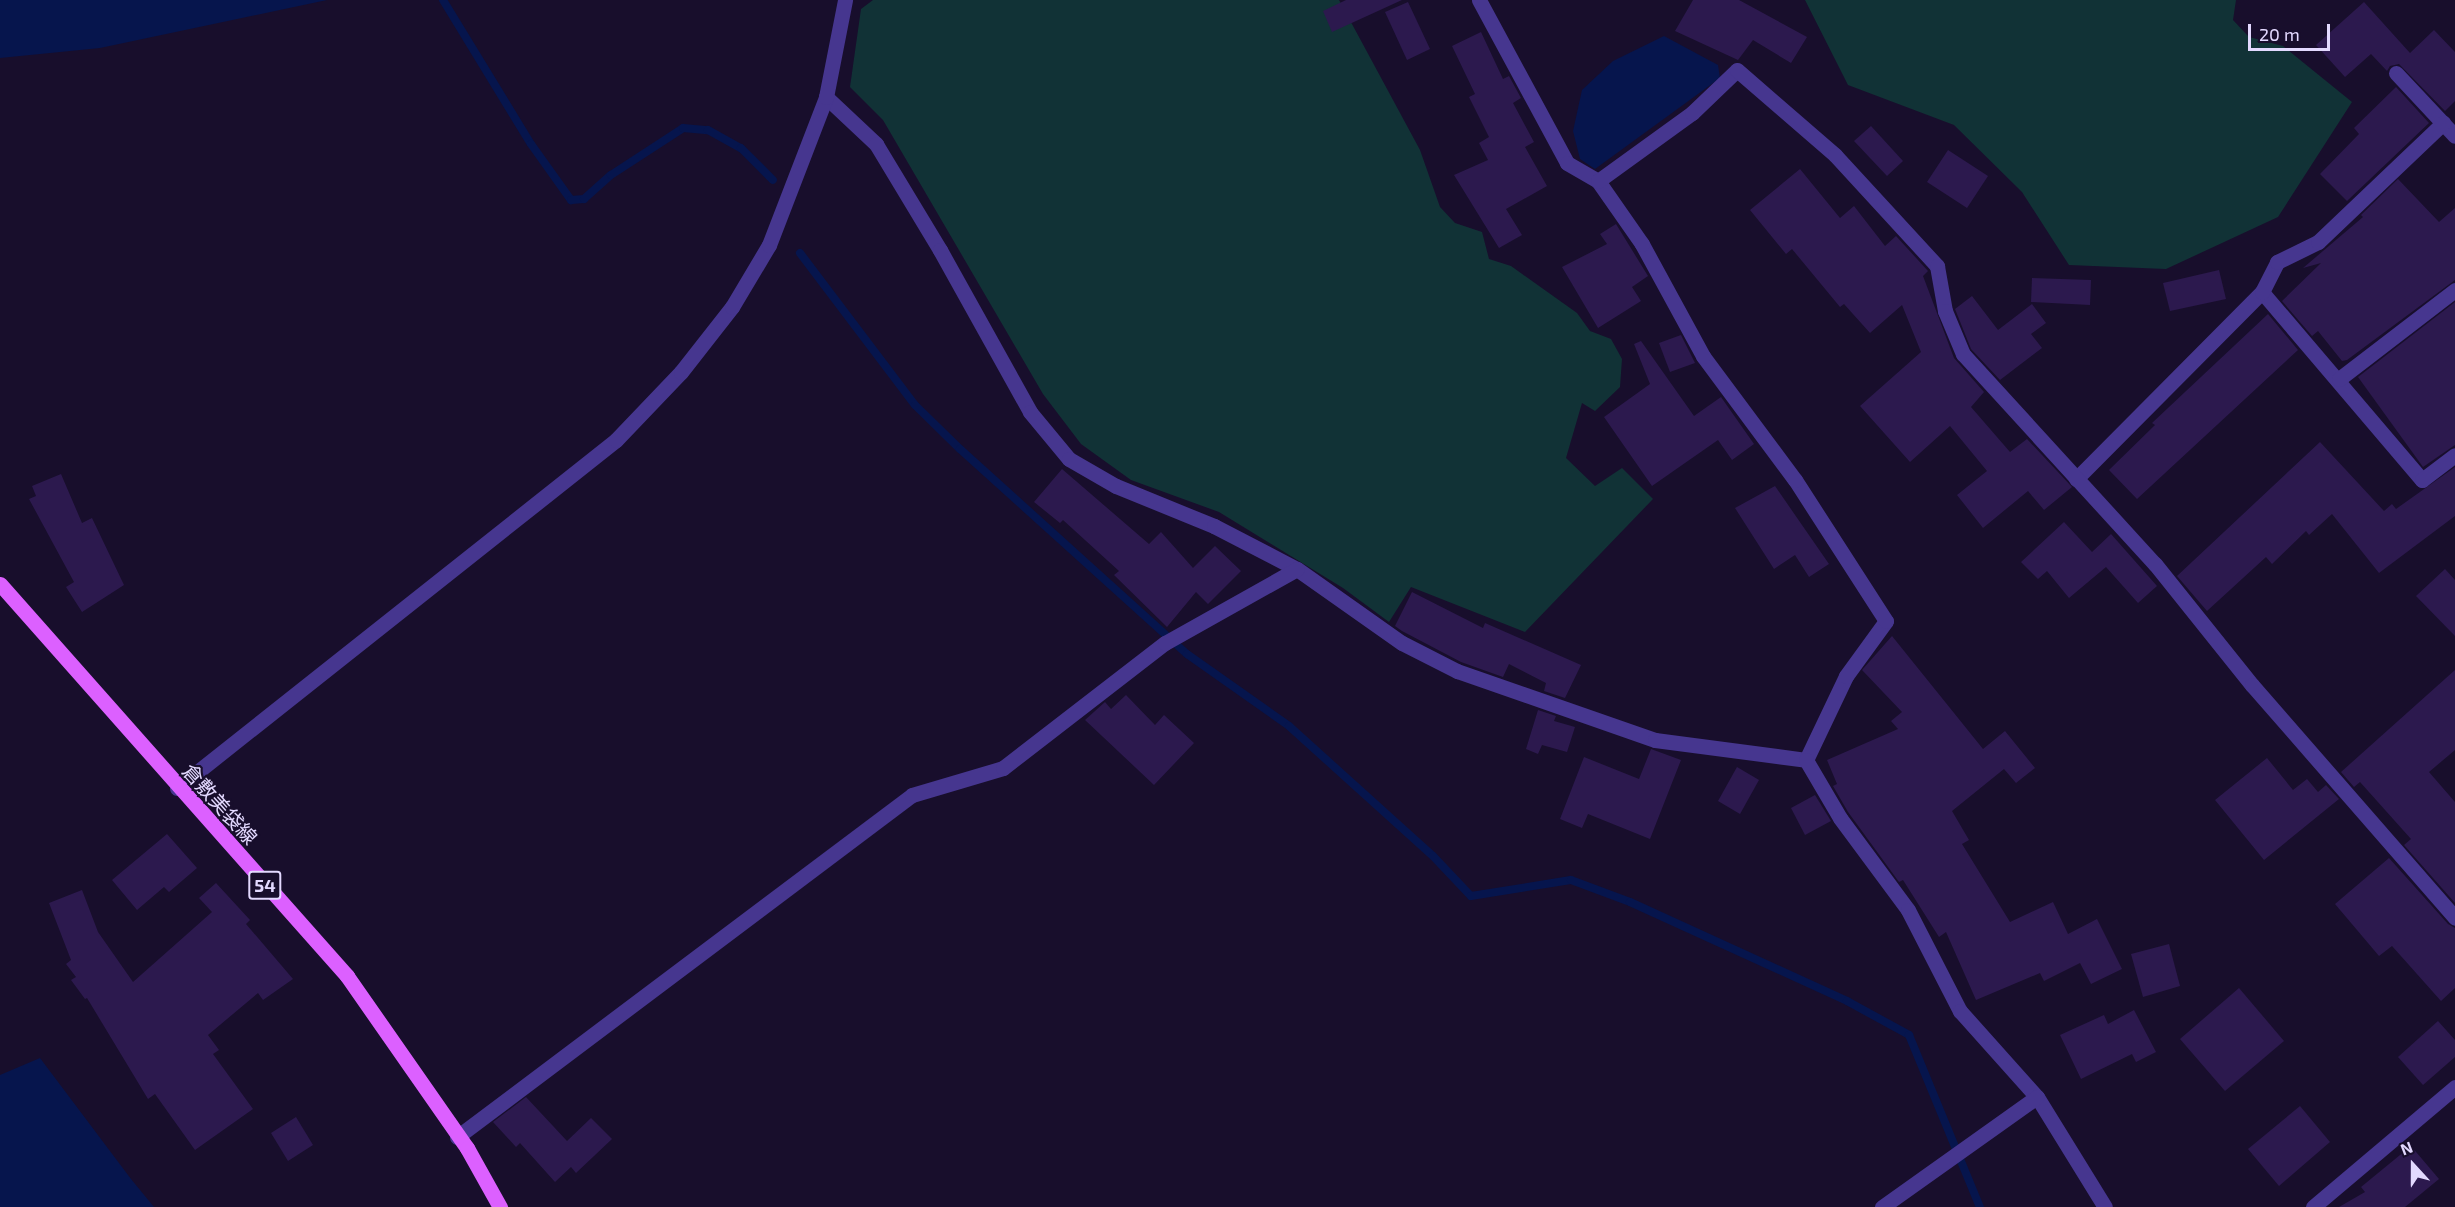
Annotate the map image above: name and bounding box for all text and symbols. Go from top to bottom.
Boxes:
scale bar [2251,12,2334,50]
text: 20 m [2259,23,2300,45]
street label: 倉敷美袋線 [178,759,262,849]
road number: 54 [247,870,283,900]
north arrow [2383,1135,2443,1195]
text: N [2398,1137,2415,1159]

